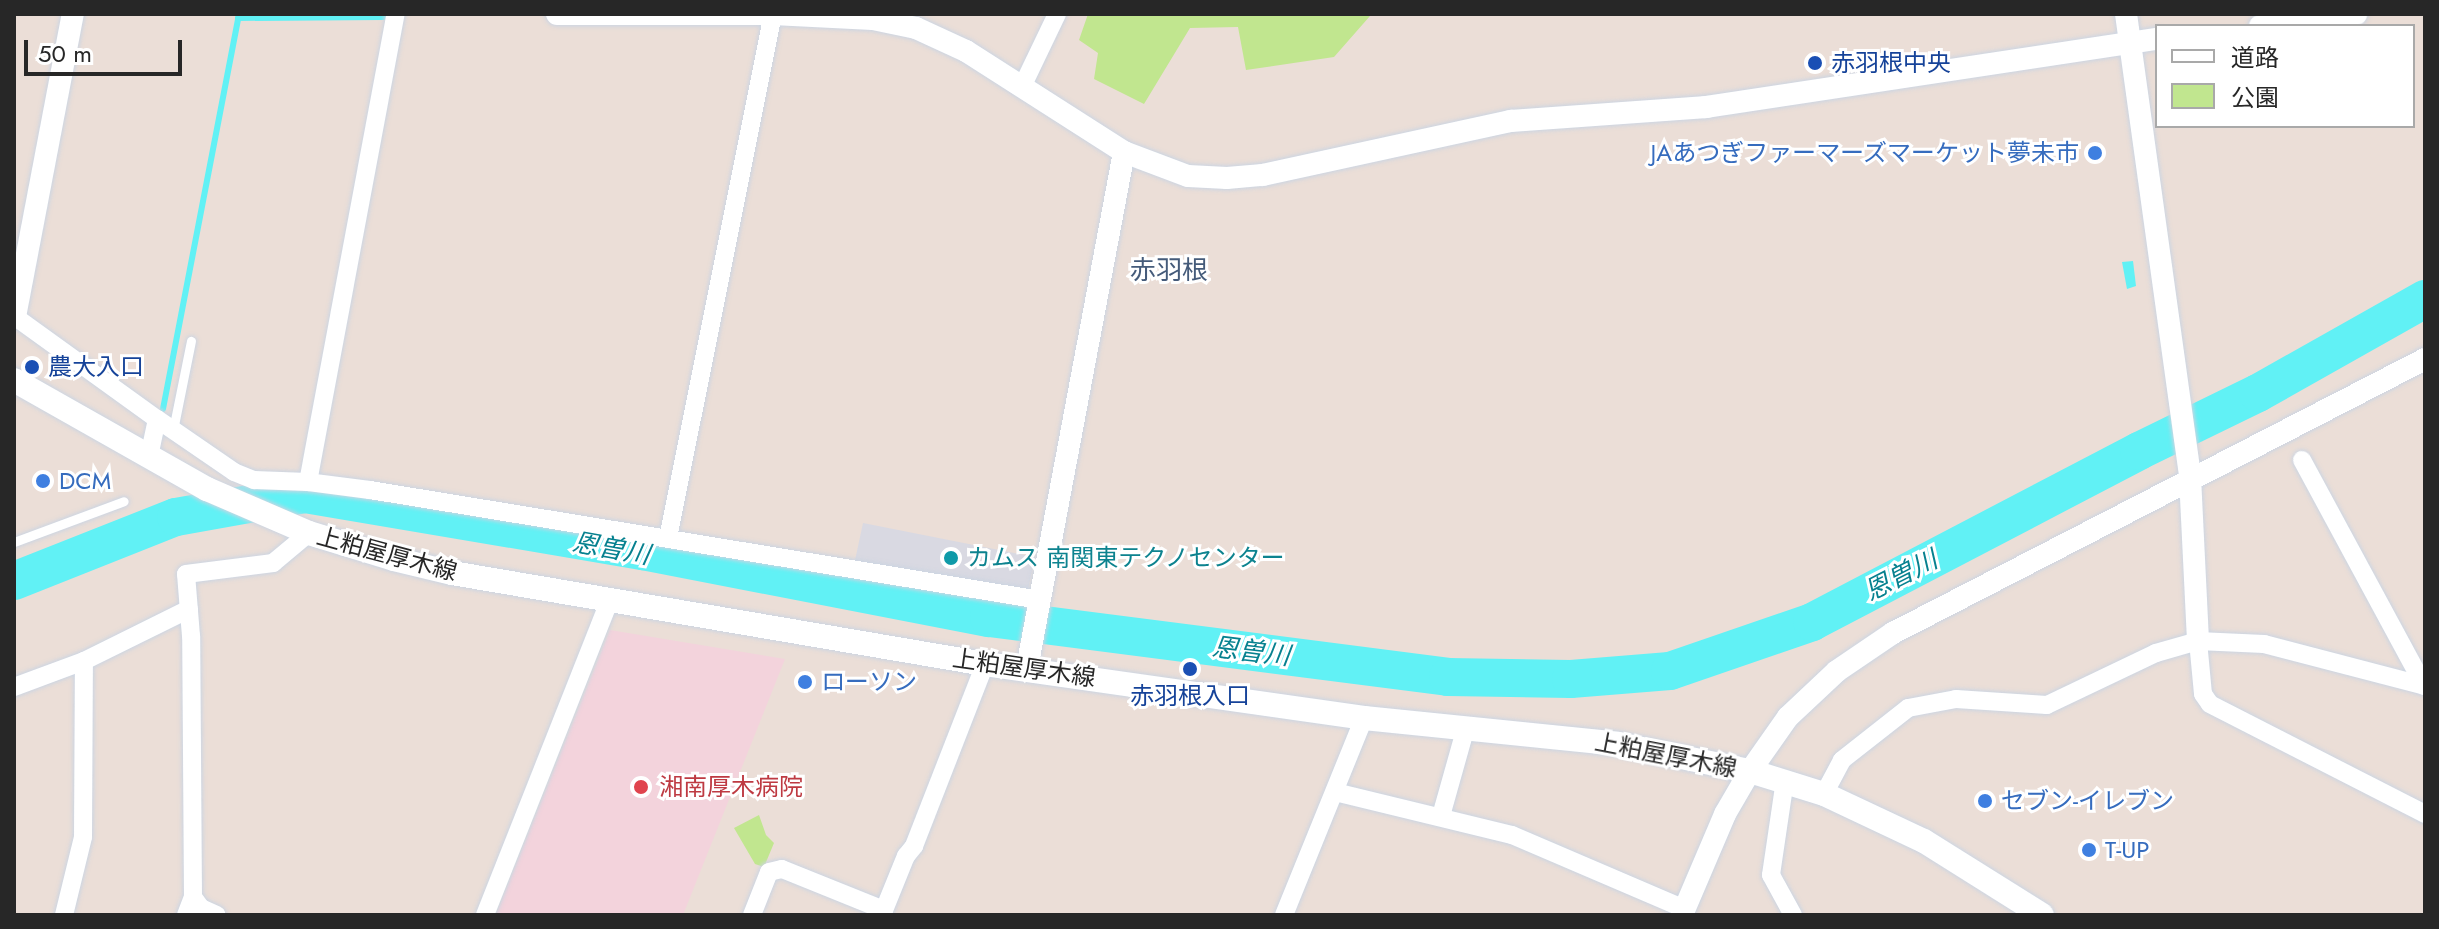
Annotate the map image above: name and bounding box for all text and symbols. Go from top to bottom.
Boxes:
scale bar [28,24,186,74]
legend [2155,24,2415,128]
text: 50 m [38,36,92,71]
text: 道路 [2231,40,2279,75]
place label: 赤羽根中央 [1831,49,1951,77]
marker: 赤羽根中央 [1806,54,1824,72]
text: 公園 [2231,80,2279,115]
place label: JAあつぎファーマーズマーケット夢未市 [1649,139,2079,167]
marker: JAあつぎファーマーズマーケット夢未市 [2086,144,2104,162]
district label: 赤羽根 [1130,255,1208,287]
place label: 農大入口 [48,353,144,381]
marker: 農大入口 [23,358,41,376]
place label: DCM [59,467,111,495]
marker: DCM [34,472,52,490]
street label: 上粕屋厚木線 [314,521,460,587]
water label: 恩曽川 [570,527,652,571]
place label: カムス 南関東テクノセンター [967,544,1286,572]
water label: 恩曽川 [1859,544,1943,608]
marker: カムス 南関東テクノセンター [942,549,960,567]
water label: 恩曽川 [1210,632,1292,672]
street label: 上粕屋厚木線 [951,644,1097,692]
marker: 赤羽根入口 [1181,660,1199,678]
place label: ローソン [821,668,917,696]
marker: ローソン [796,673,814,691]
place label: 赤羽根入口 [1130,682,1250,710]
street label: 上粕屋厚木線 [1593,727,1739,783]
place label: 湘南厚木病院 [659,773,803,801]
marker: 湘南厚木病院 [630,776,652,798]
place label: セブン-イレブン [2001,787,2174,815]
marker: セブン-イレブン [1976,792,1994,810]
place label: T-UP [2105,836,2149,864]
marker: T-UP [2080,841,2098,859]

